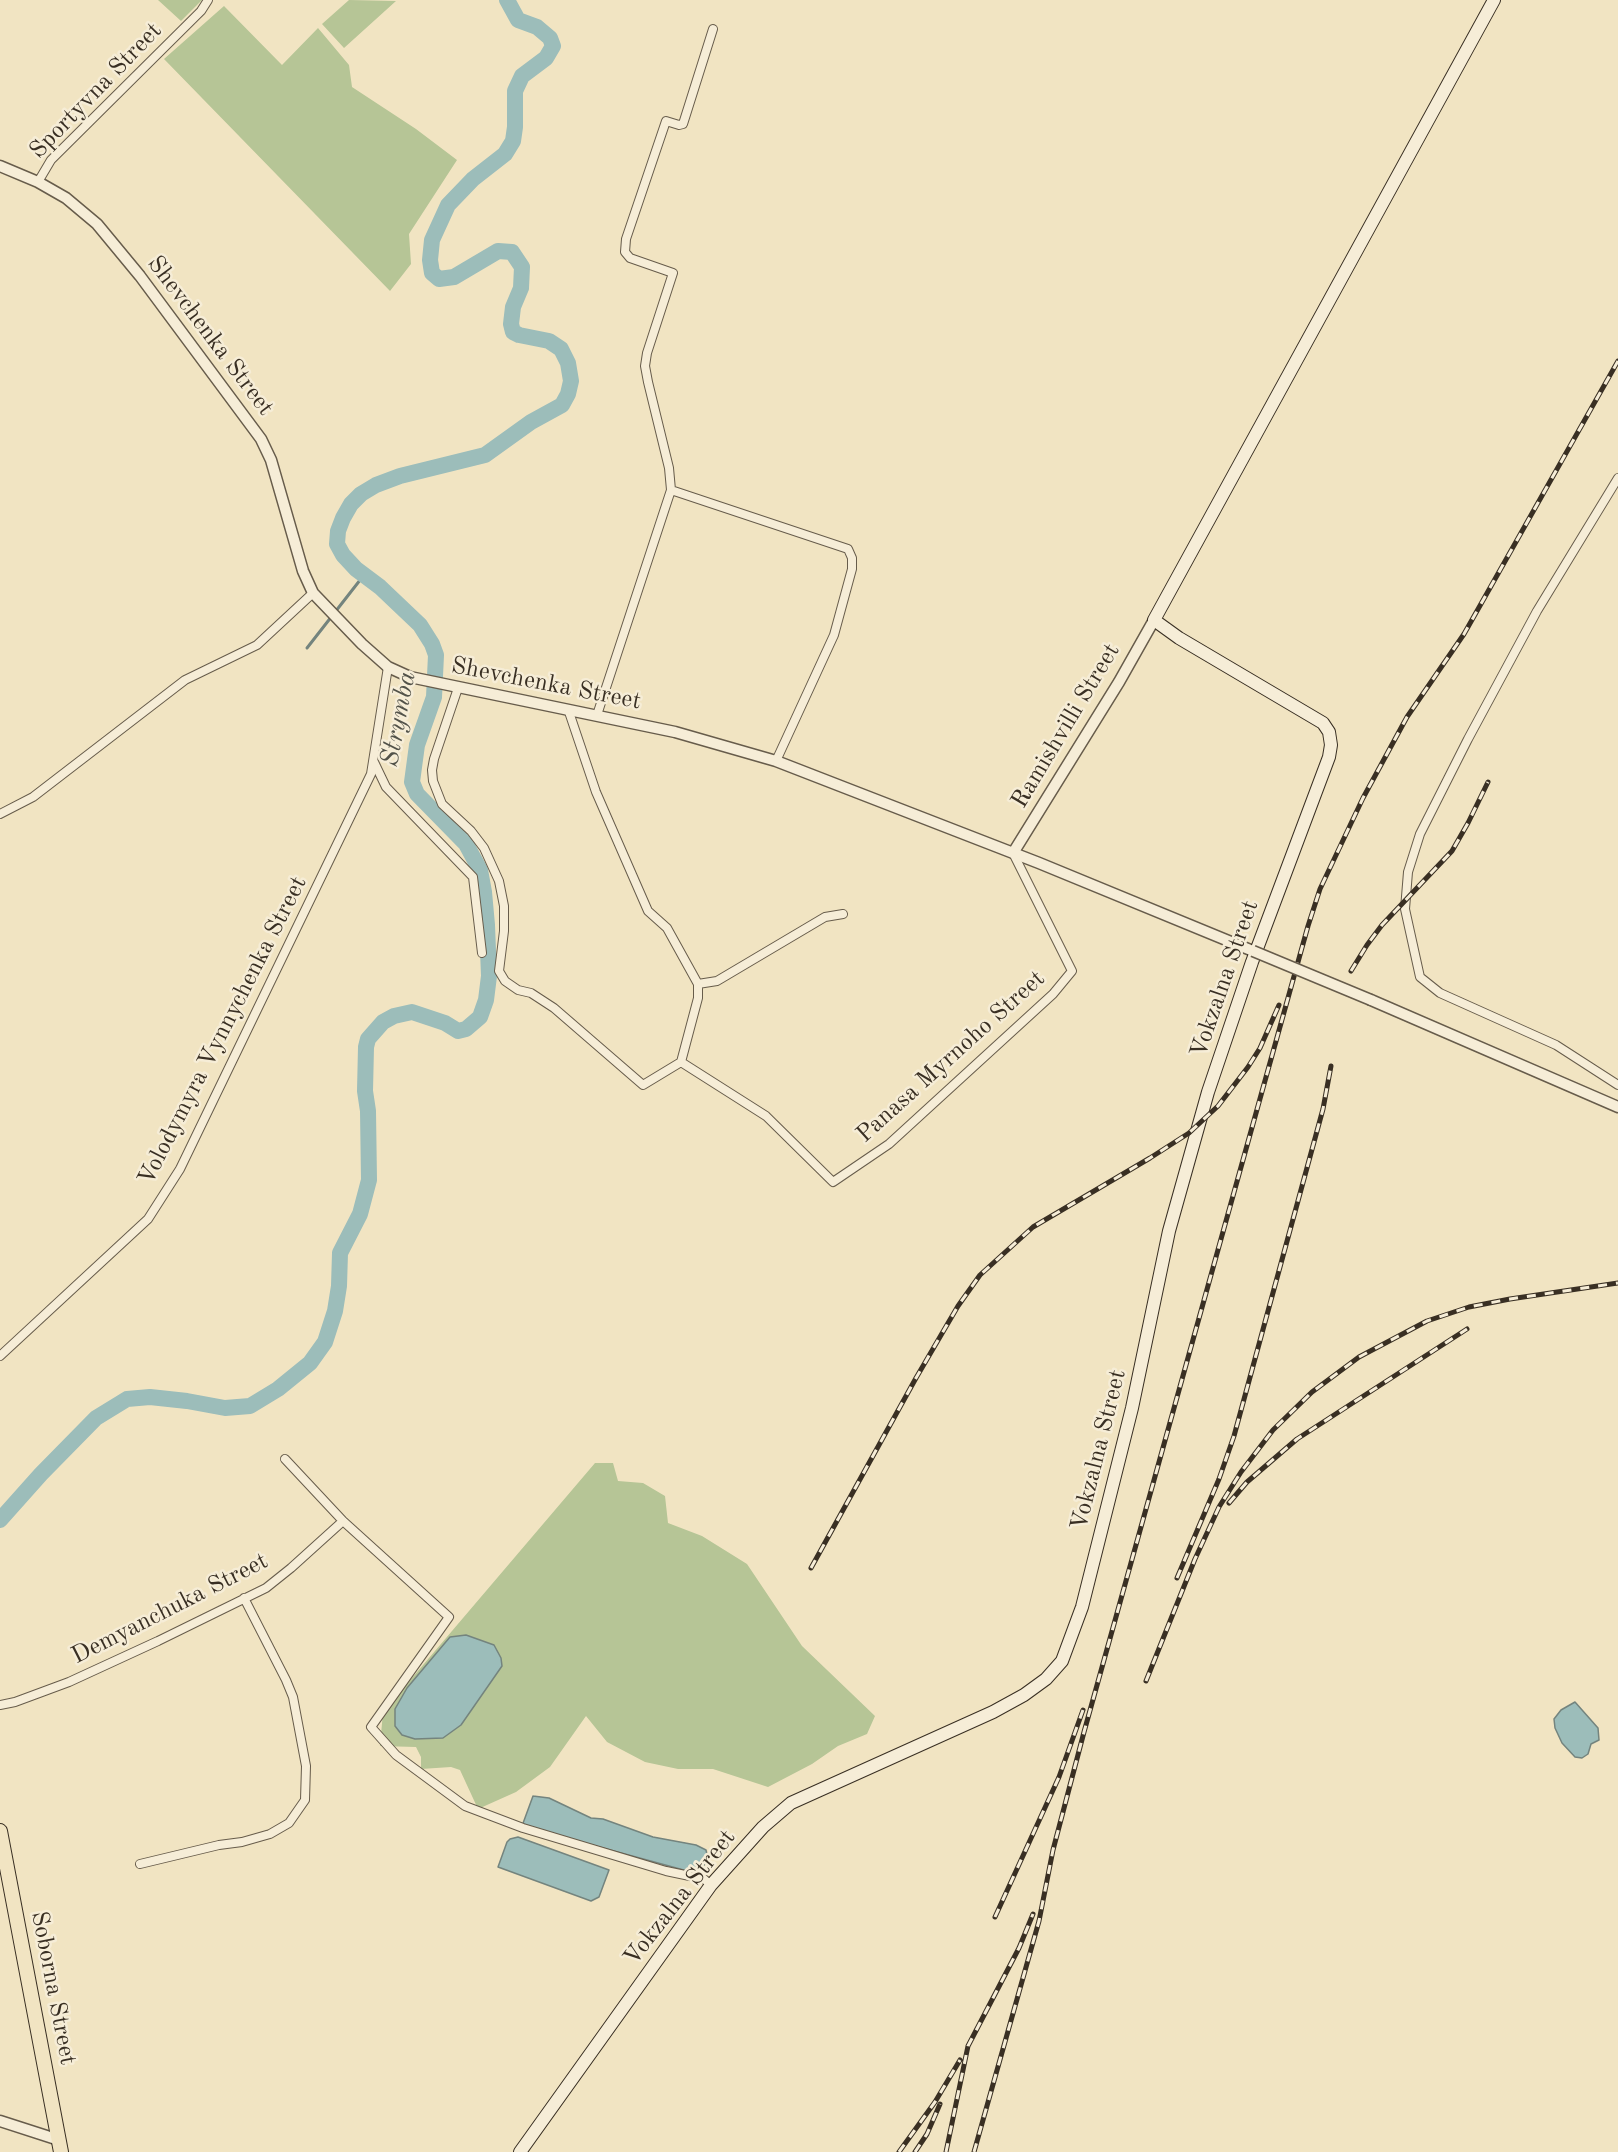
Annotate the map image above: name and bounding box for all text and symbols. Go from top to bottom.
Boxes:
street label: Sportyvna Street [24,17,168,165]
street label: Shevchenka Street [141,250,279,422]
street label: Ramishvilli Street [1005,638,1127,814]
street label: Shevchenka Street [449,651,643,717]
water label: Strymba [374,669,424,769]
street label: Volodymyra Vynnychenka Street [132,872,314,1190]
street label: Vokzalna Street [1185,896,1265,1062]
street label: Panasa Myrnoho Street [851,965,1051,1149]
street label: Vokzalna Street [1065,1367,1133,1533]
street label: Demyanchuka Street [67,1547,273,1671]
street label: Vokzalna Street [618,1824,742,1972]
street label: Soborna Street [24,1909,82,2067]

